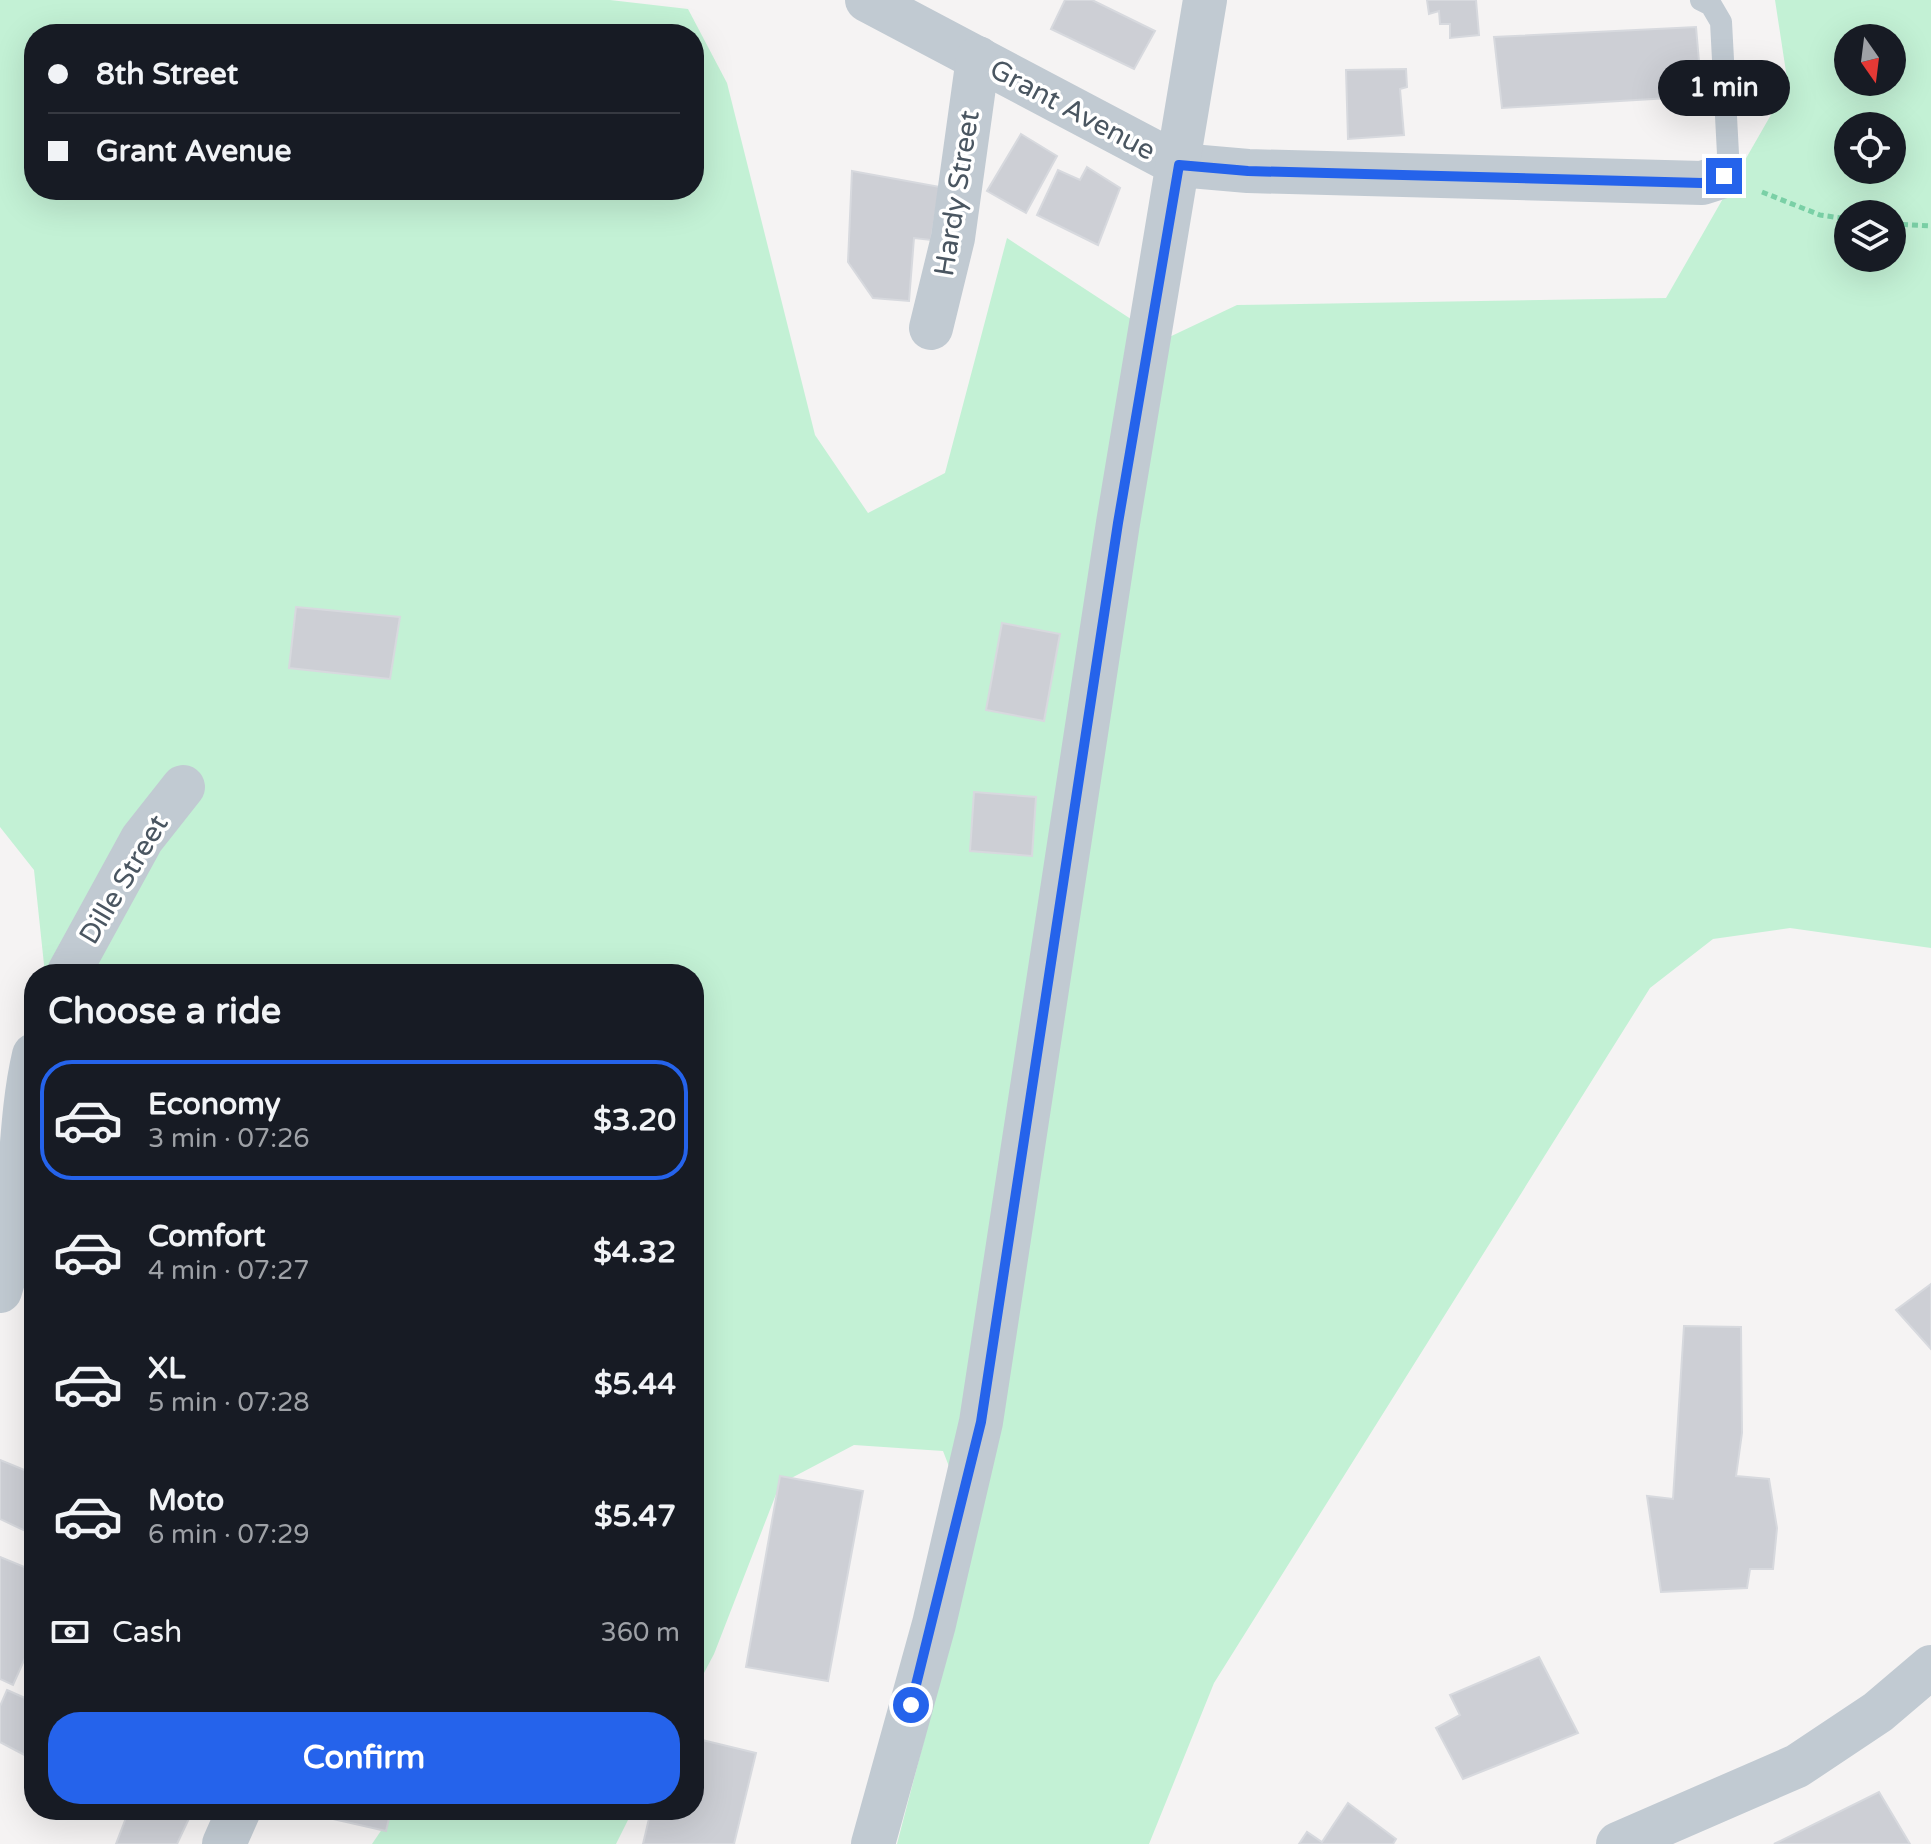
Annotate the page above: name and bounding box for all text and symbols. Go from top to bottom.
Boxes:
north arrow [1834,24,1906,96]
map controls [1834,24,1906,272]
street label: Grant Avenue [984,52,1161,168]
text: 8th Street [96,56,238,93]
callout: 1 min [1658,60,1790,116]
text: 1 min [1689,72,1759,103]
street label: Hardy Street [927,108,987,278]
button: locate [1834,112,1906,184]
text: Grant Avenue [96,133,292,170]
route end [1706,158,1742,194]
button: layers [1834,200,1906,272]
street label: Dille Street [72,808,176,950]
text: Choose a ride [48,990,281,1033]
icon: car [52,1084,124,1156]
text: Economy [148,1086,281,1123]
text: $3.20 [593,1102,676,1139]
text: 3 min · 07:26 [148,1123,310,1154]
icon: car [52,1216,124,1288]
text: Comfort [148,1218,266,1255]
text: $4.32 [593,1234,676,1271]
text: 4 min · 07:27 [148,1255,310,1286]
icon: car [52,1348,124,1420]
text: XL [148,1350,185,1387]
text: $5.44 [594,1366,676,1403]
text: 5 min · 07:28 [148,1387,310,1418]
icon: car [52,1480,124,1552]
text: Moto [148,1482,224,1519]
text: $5.47 [594,1498,676,1535]
text: 6 min · 07:29 [148,1519,310,1550]
icon: cash [48,1610,92,1654]
text: Cash [112,1614,182,1651]
text: 360 m [600,1617,680,1648]
route start [893,1687,929,1723]
button: Confirm [48,1712,680,1804]

